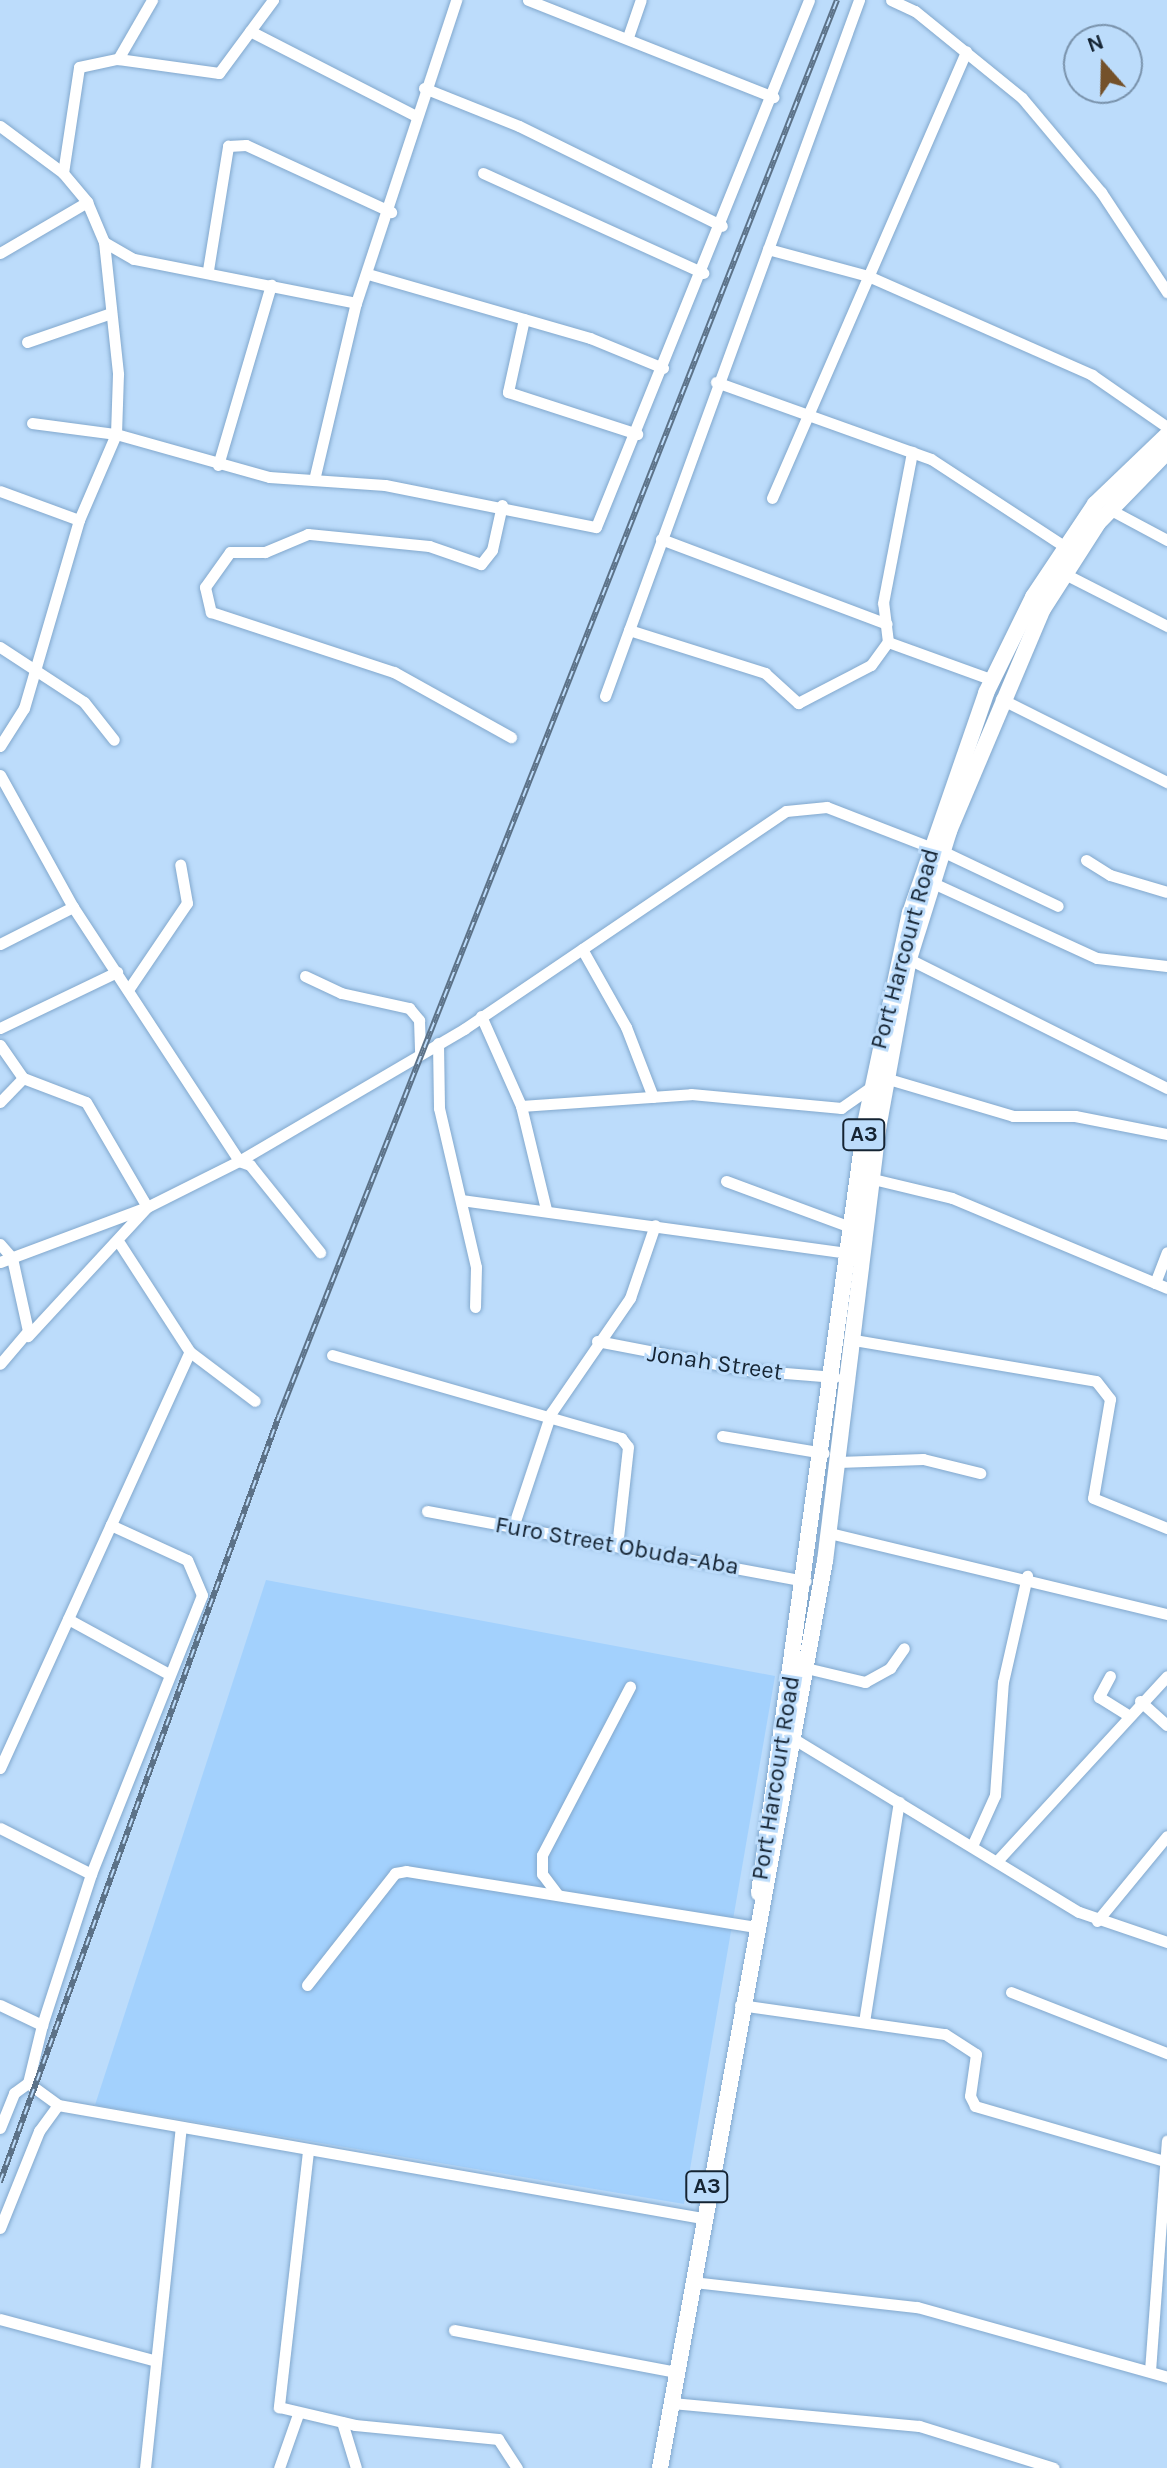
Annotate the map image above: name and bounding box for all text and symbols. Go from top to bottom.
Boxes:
north arrow [1063,24,1143,104]
text: N [1084,28,1107,58]
street label: Port Harcourt Road [864,846,946,1052]
road number: A3 [842,1117,886,1153]
street label: Jonah Street [645,1339,785,1387]
street label: Furo Street Obuda-Aba [493,1510,741,1582]
street label: Port Harcourt Road [746,1674,806,1882]
road number: A3 [685,2169,729,2205]

